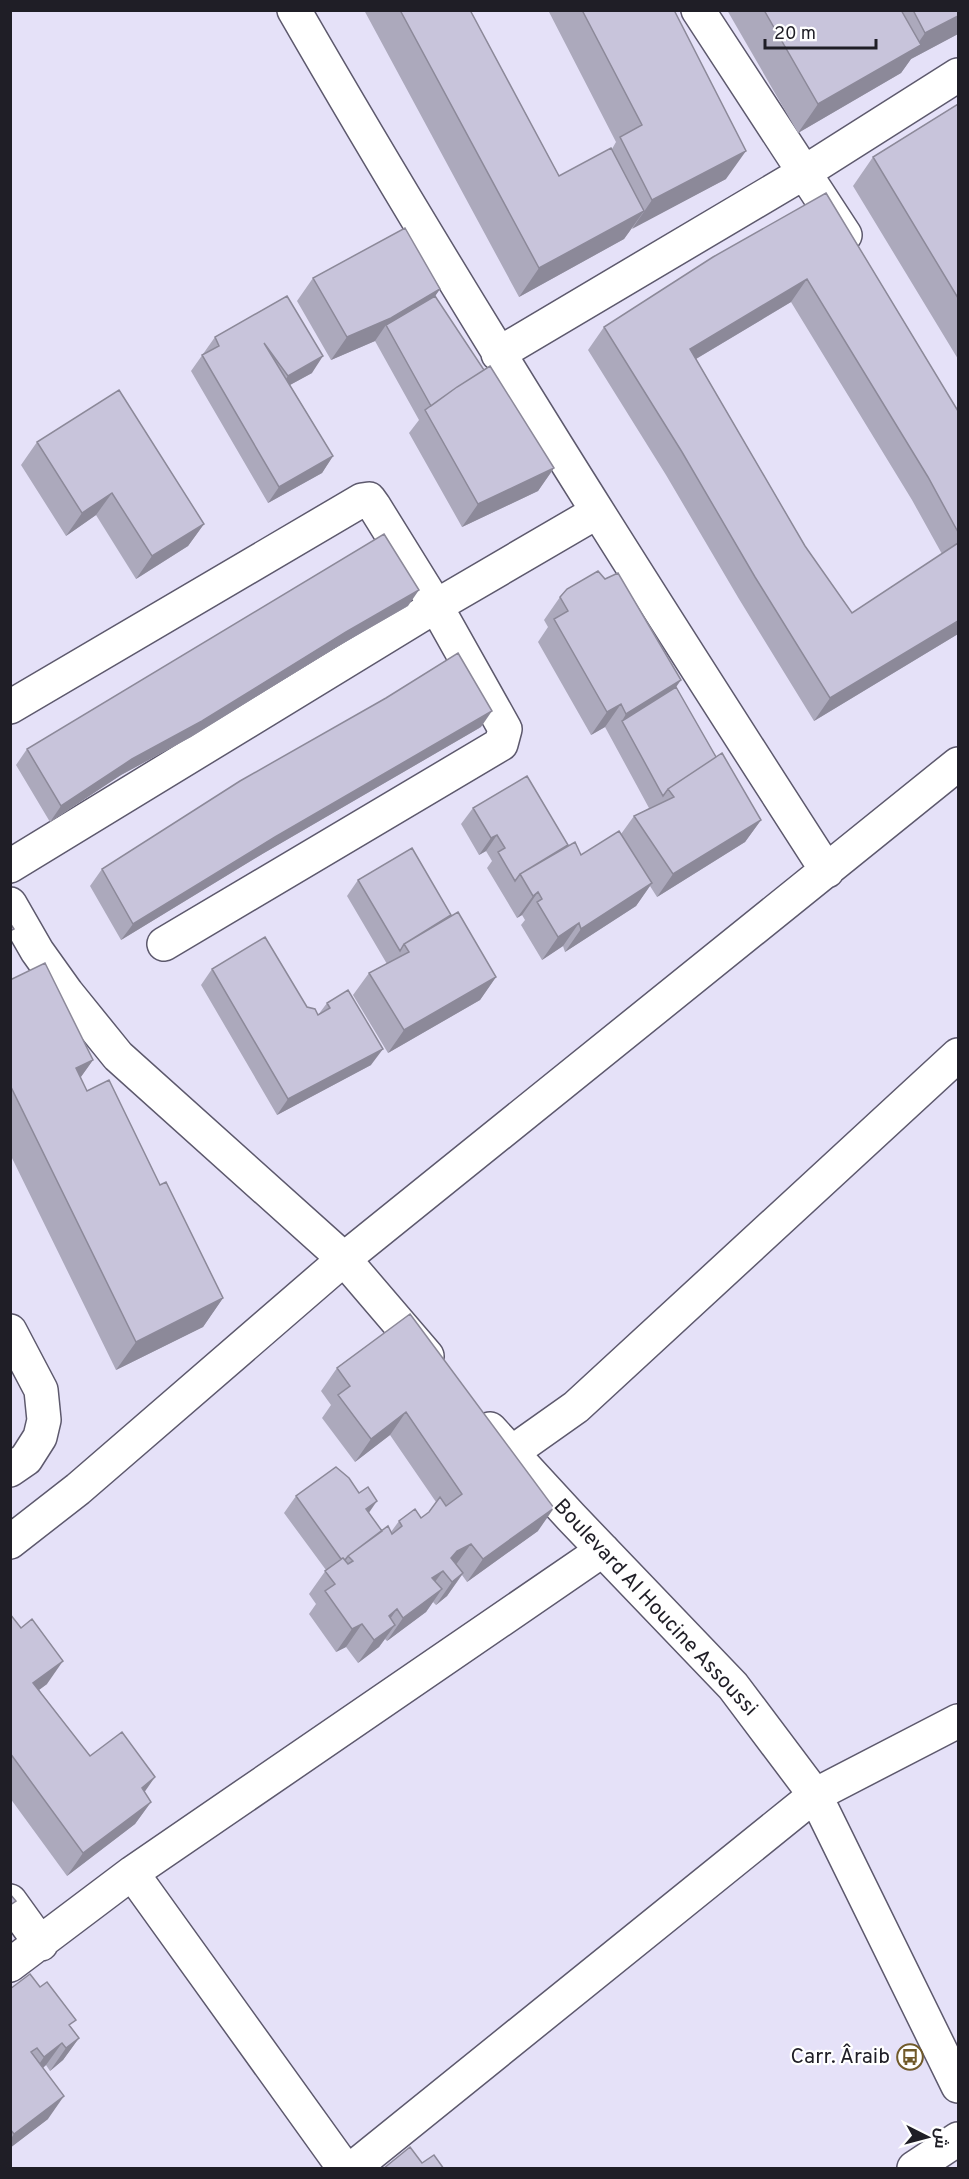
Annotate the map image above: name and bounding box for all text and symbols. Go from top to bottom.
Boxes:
scale bar [765,12,876,50]
text: 20 m [774,23,816,46]
street label: Boulevard Al Houcine Assoussi [547,1494,763,1722]
bus stop icon: Carr. Âraib [895,2042,925,2072]
place label: Carr. Âraib [790,2043,890,2071]
north arrow [897,2107,957,2167]
text: ش [929,2127,951,2150]

